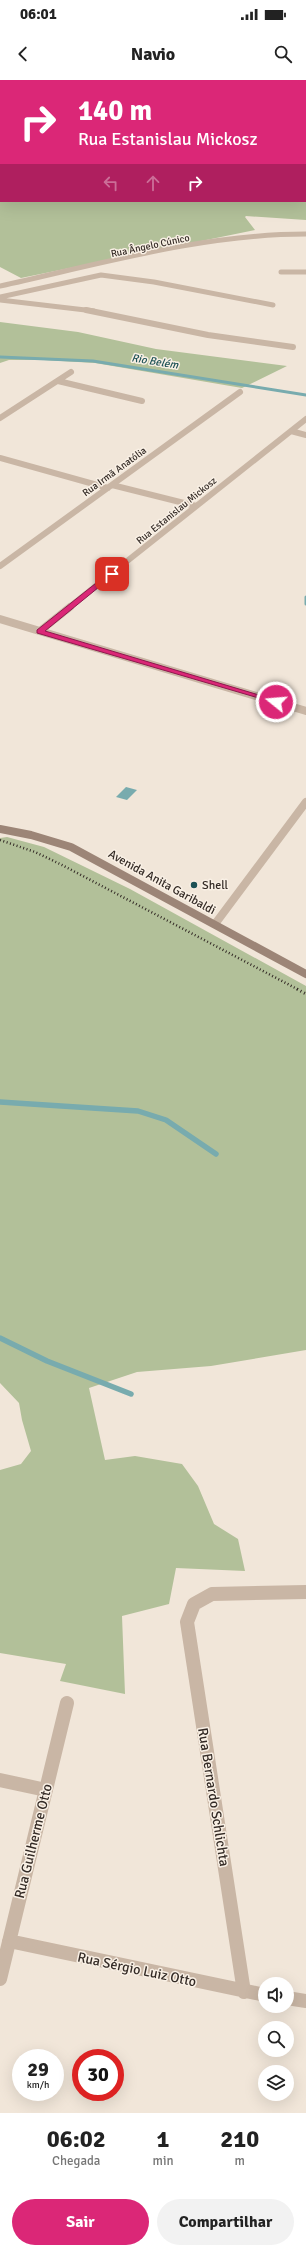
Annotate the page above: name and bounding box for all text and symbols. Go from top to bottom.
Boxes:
text: 06:01 [20,5,57,23]
icon: back [12,43,34,65]
text: Navio [131,43,175,65]
icon: search [272,43,294,65]
text: 140 m [78,94,152,128]
icon: right [12,96,64,148]
text: Rua Estanislau Mickosz [78,128,258,150]
icon: left [100,172,122,194]
icon: ahead [142,172,164,194]
icon: right [184,172,206,194]
street label: Rua Ângelo Cúnico [110,232,191,260]
water label: Rio Belém [131,351,181,372]
street label: Rua Irmã Anatólia [80,445,149,499]
street label: Rua Estanislau Mickosz [134,474,220,547]
pin [95,557,129,591]
icon: arrive [101,563,123,585]
position arrow [255,681,297,723]
street label: Avenida Anita Garibaldi [105,847,218,918]
place label: Shell [202,878,229,893]
marker: Shell [189,880,199,890]
street label: Rua Bernardo Schlichta [194,1727,233,1868]
street label: Rua Guilherme Otto [11,1782,56,1900]
street label: Rua Sérgio Luiz Otto [76,1949,198,1990]
map controls [258,1977,294,2101]
button: sound [258,1977,294,2013]
button: search [258,2021,294,2057]
speed limit sign: 30 [72,2049,124,2101]
text: 29 [27,2057,49,2082]
button: layers [258,2065,294,2101]
text: km/h [27,2079,49,2091]
text: 06:02 [47,2124,106,2154]
text: 1 [157,2124,169,2154]
text: 210 [220,2124,259,2154]
text: Chegada [52,2153,100,2169]
text: min [153,2153,174,2169]
text: m [235,2153,245,2169]
button: Sair [12,2199,149,2245]
button: Compartilhar [157,2199,294,2245]

